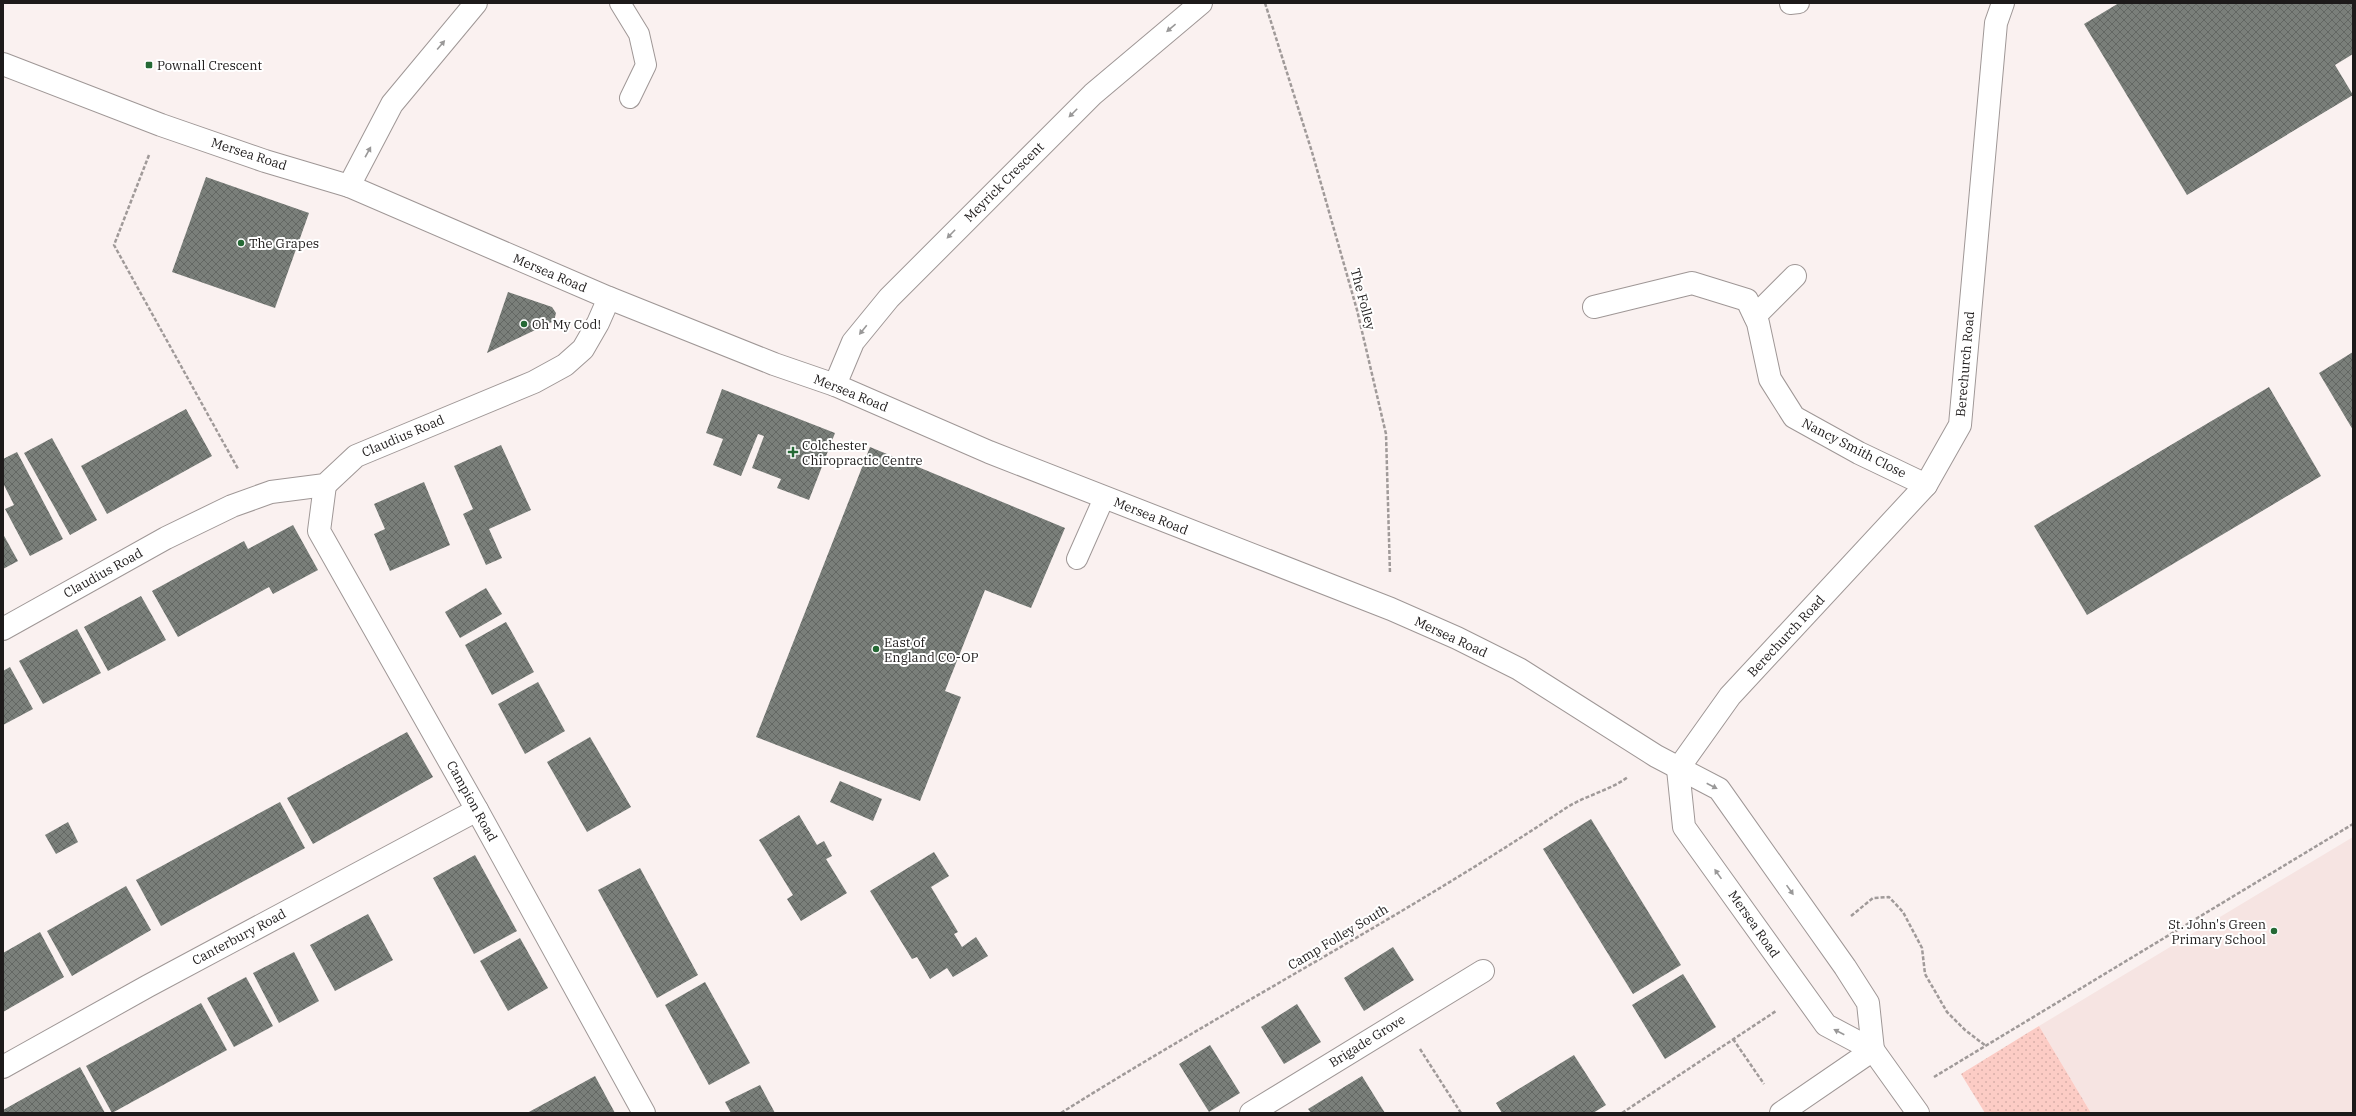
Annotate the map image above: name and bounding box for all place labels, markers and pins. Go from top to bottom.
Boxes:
place label: Pownall Crescent [157,57,263,74]
marker: Pownall Crescent [144,60,154,70]
place label: The Grapes [249,235,319,252]
marker: The Grapes [236,238,246,248]
place label: Oh My Cod! [532,316,601,333]
marker: Oh My Cod! [519,319,529,329]
place label: Colchester Chiropractic Centre [802,437,923,469]
marker: Colchester Chiropractic Centre [787,446,799,458]
place label: East of England CO-OP [884,634,979,666]
marker: East of England CO-OP [871,644,881,654]
place label: St. John's Green Primary School [2168,916,2266,948]
marker: St. John's Green Primary School [2269,926,2279,936]

